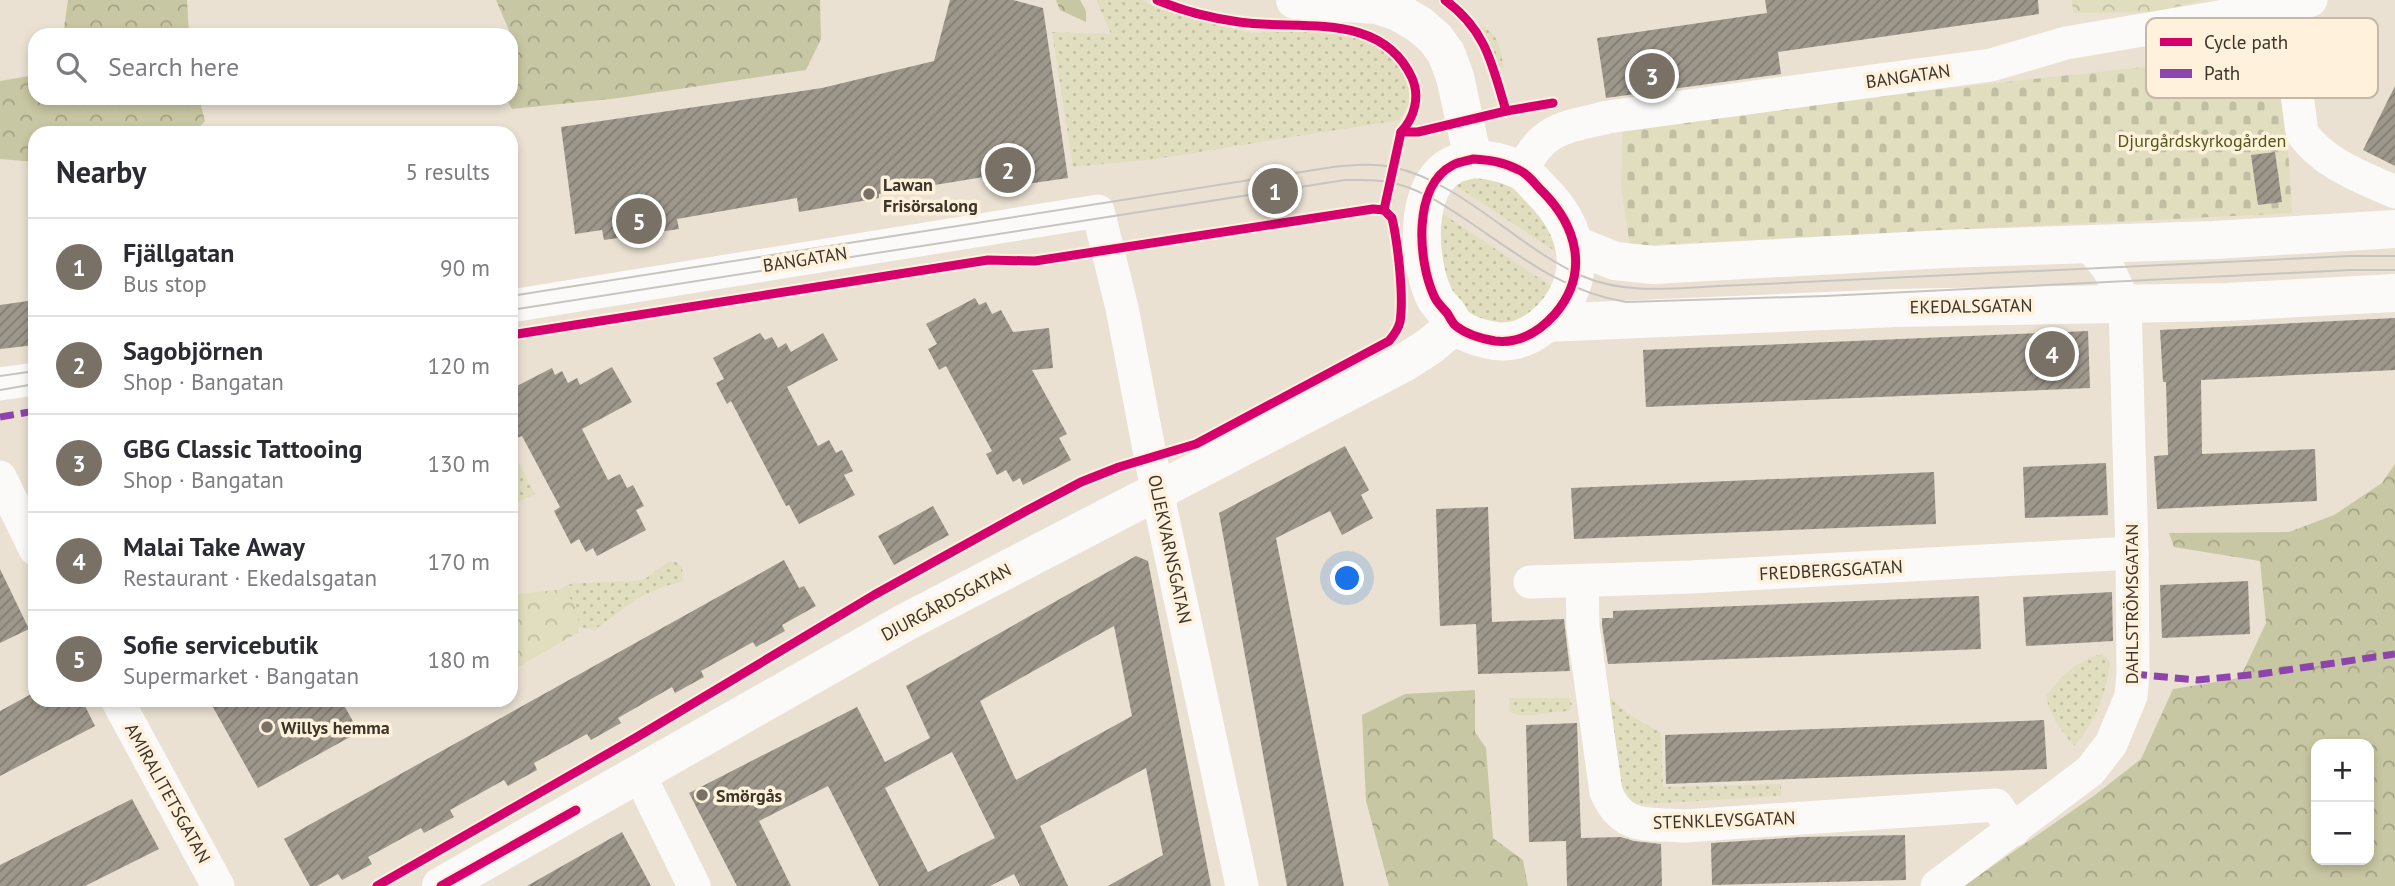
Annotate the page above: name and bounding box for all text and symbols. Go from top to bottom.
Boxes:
legend [2146,18,2378,98]
search box [28,28,518,105]
text: Cycle path [2204,30,2288,54]
icon: search [52,48,90,86]
text: Search here [108,50,239,83]
pin: 3 [1629,50,1675,102]
street label: BANGATAN [1864,59,1952,93]
text: Path [2204,61,2240,85]
park label: Djurgårdskyrkogården [2118,129,2286,152]
pin: 2 [985,144,1031,196]
text: Nearby [56,152,146,191]
text: 5 results [406,157,490,186]
pin: 1 [1252,165,1298,217]
place label: Lawan Frisörsalong [883,173,978,217]
marker: Lawan Frisörsalong [861,186,877,202]
pin: 5 [616,195,662,247]
text: Fjällgatan [123,236,234,269]
street label: BANGATAN [761,241,849,277]
text: 1 [72,253,86,282]
text: 90 m [440,253,490,282]
text: Bus stop [123,269,207,298]
street label: EKEDALSGATAN [1909,293,2033,319]
pin: 4 [2029,328,2075,380]
text: Sagobjörnen [123,334,263,367]
text: 2 [72,351,86,380]
text: 120 m [428,351,490,380]
text: Shop · Bangatan [123,367,284,396]
text: GBG Classic Tattooing [123,432,362,465]
text: 3 [72,449,86,478]
text: 130 m [428,449,490,478]
text: Shop · Bangatan [123,465,284,494]
street label: OLJEKVARNSGATAN [1143,472,1197,626]
street label: DAHLSTRÖMSGATAN [2120,524,2143,684]
text: Malai Take Away [123,530,305,563]
text: 4 [72,547,86,576]
text: 170 m [428,547,490,576]
street label: FREDBERGSGATAN [1759,555,1903,585]
street label: DJURGÅRDSGATAN [877,558,1015,646]
your location [1330,561,1364,595]
text: Restaurant · Ekedalsgatan [123,563,377,592]
text: Sofie servicebutik [123,628,318,661]
text: 5 [72,645,86,674]
text: 180 m [428,645,490,674]
text: Supermarket · Bangatan [123,661,359,690]
place label: Willys hemma [281,716,390,739]
street label: AMIRALITETSGATAN [120,719,216,867]
marker: Willys hemma [259,719,275,735]
map controls [2311,739,2374,865]
button: + [2311,739,2374,802]
place label: Smörgås [716,784,783,807]
marker: Smörgås [694,787,710,803]
button: − [2311,802,2374,865]
street label: STENKLEVSGATAN [1652,806,1796,834]

